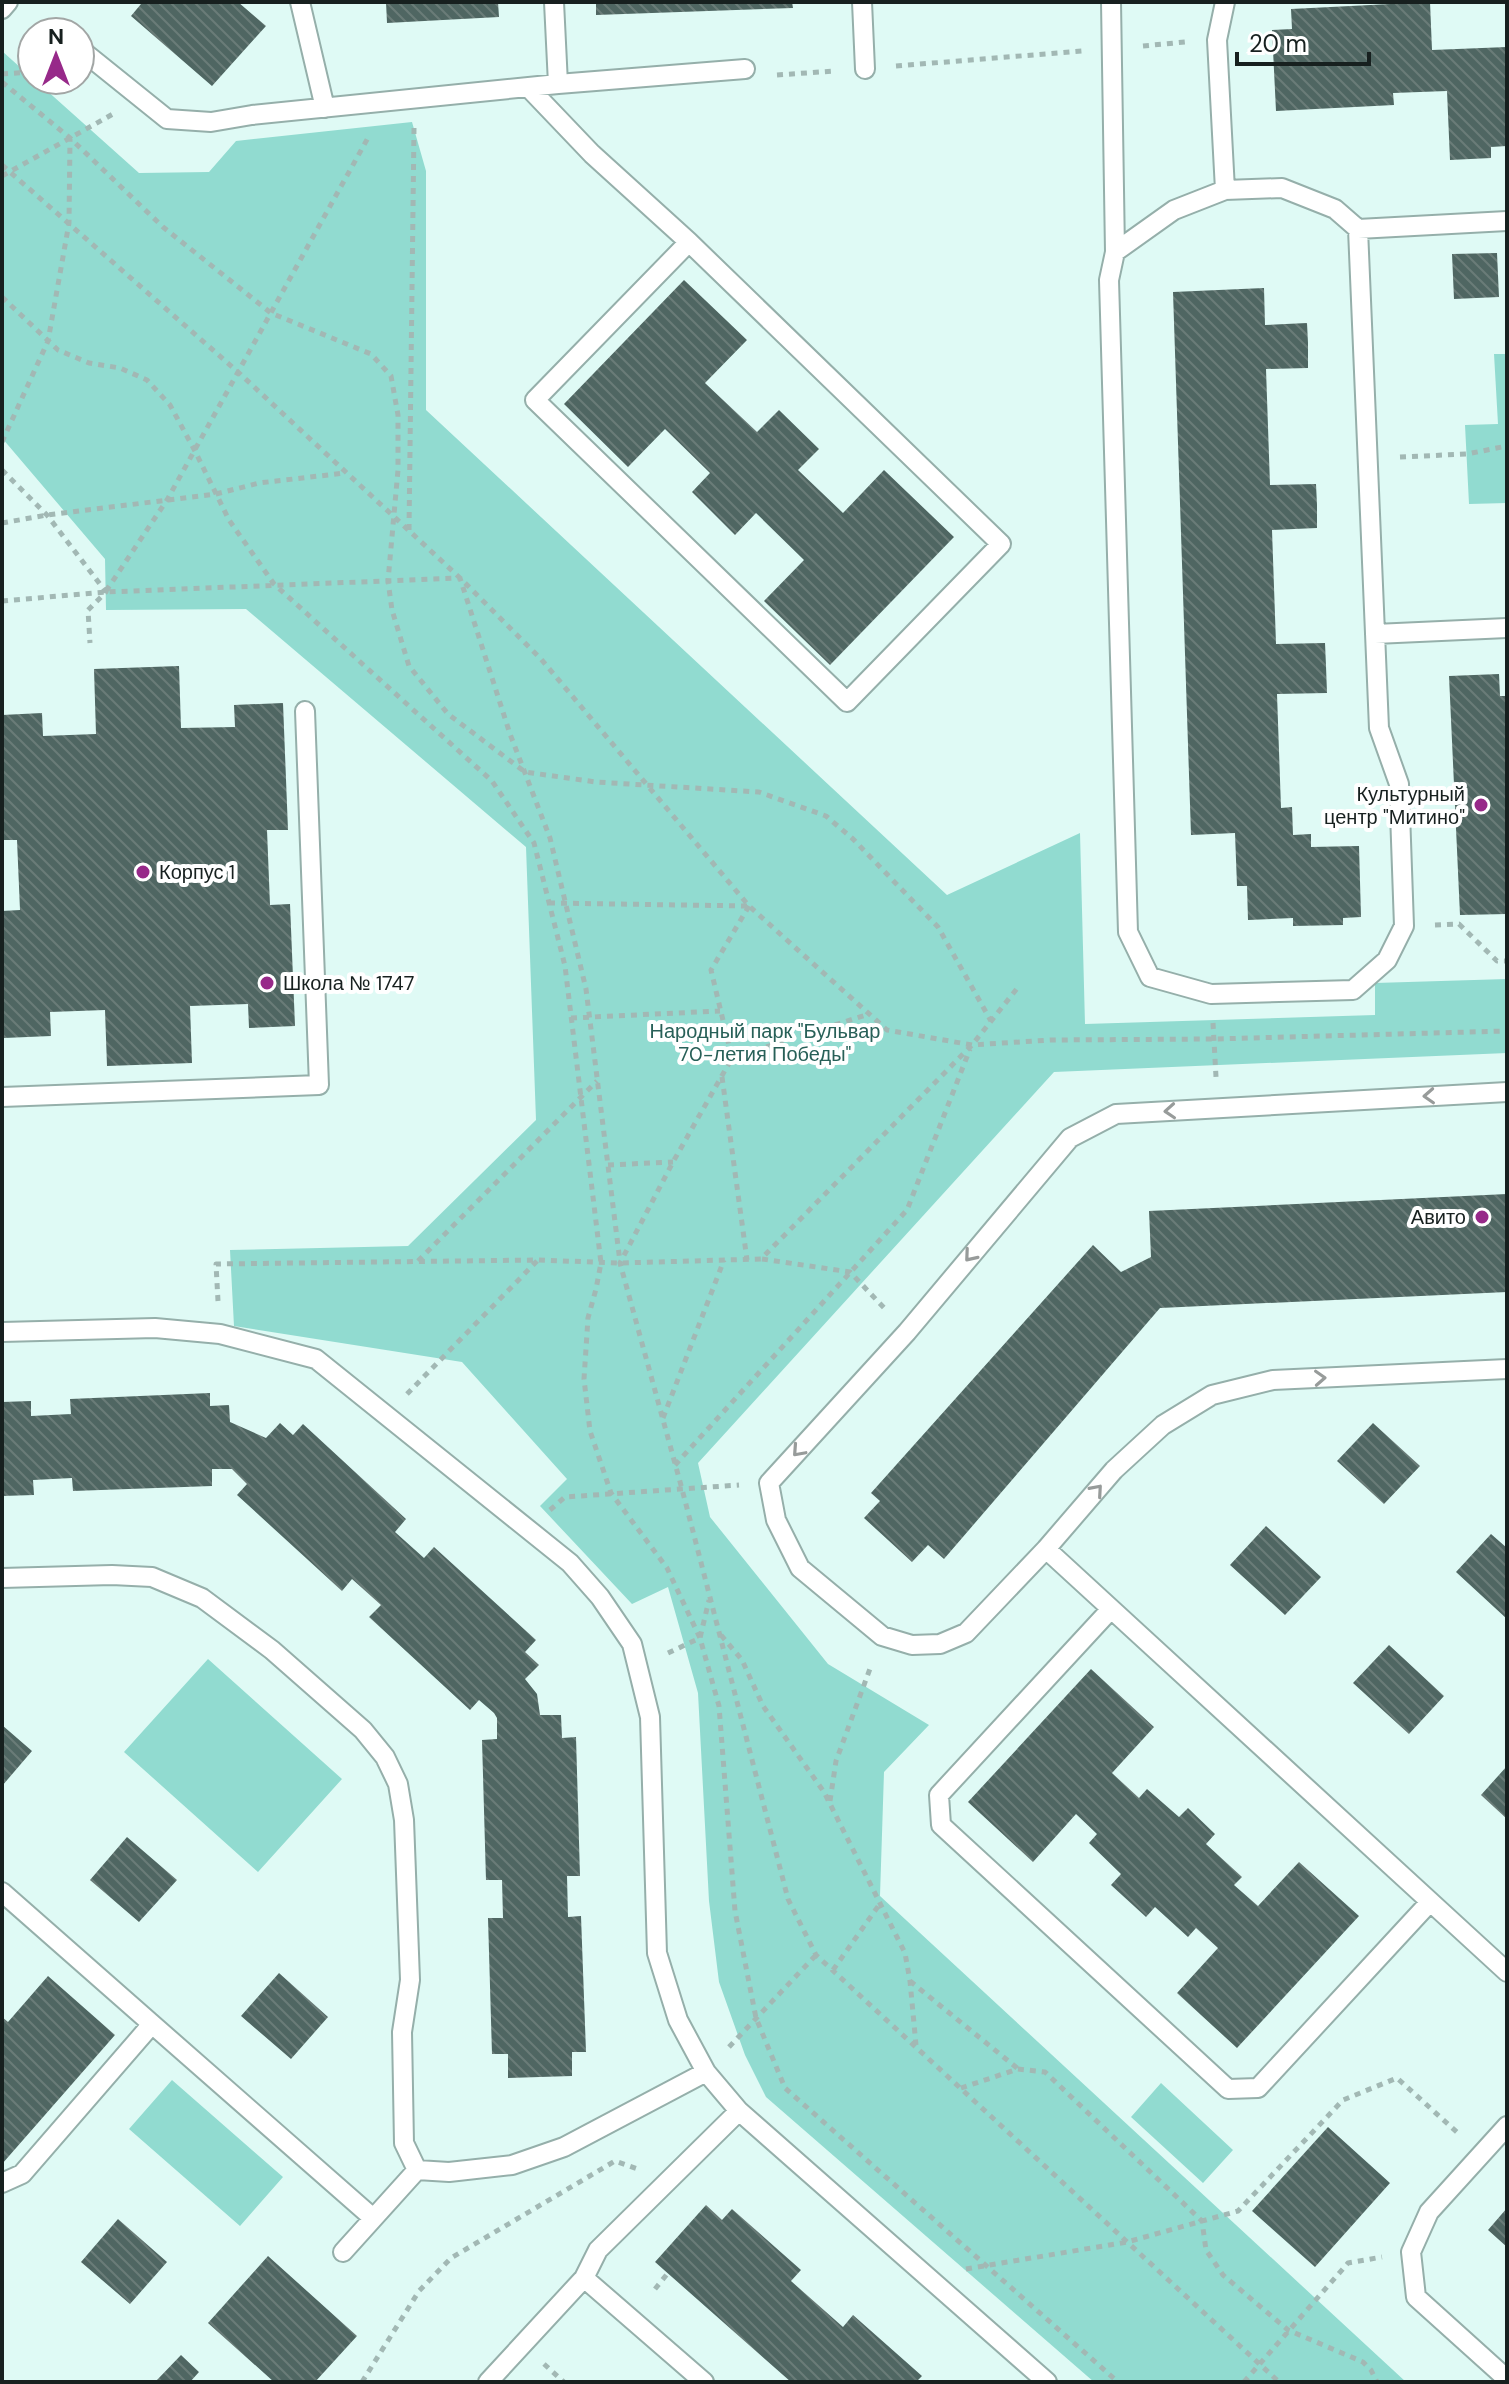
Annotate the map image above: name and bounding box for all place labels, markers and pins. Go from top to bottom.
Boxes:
place label: Культурный центр "Митино" [1324,781,1465,830]
marker: Культурный центр "Митино" [1472,796,1490,814]
place label: Корпус 1 [159,859,235,885]
marker: Корпус 1 [134,863,152,881]
place label: Школа № 1747 [283,970,414,996]
marker: Школа № 1747 [258,974,276,992]
place label: Авито [1411,1204,1466,1230]
marker: Авито [1473,1208,1491,1226]

